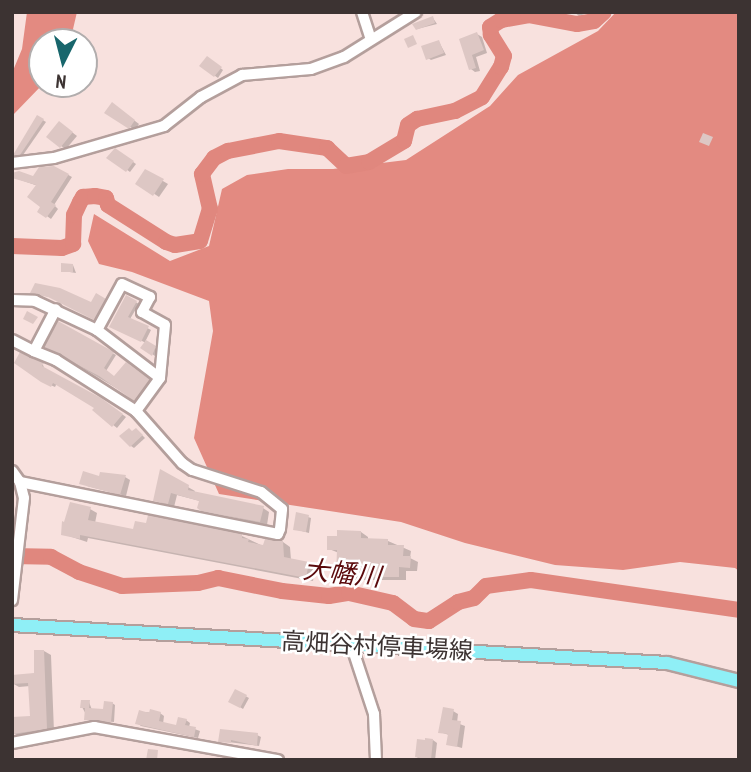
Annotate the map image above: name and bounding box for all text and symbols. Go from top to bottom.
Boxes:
north arrow [28,28,98,98]
text: N [55,69,67,94]
water label: 大幡川 [302,553,382,593]
street label: 高畑谷村停車場線 [280,627,474,665]

